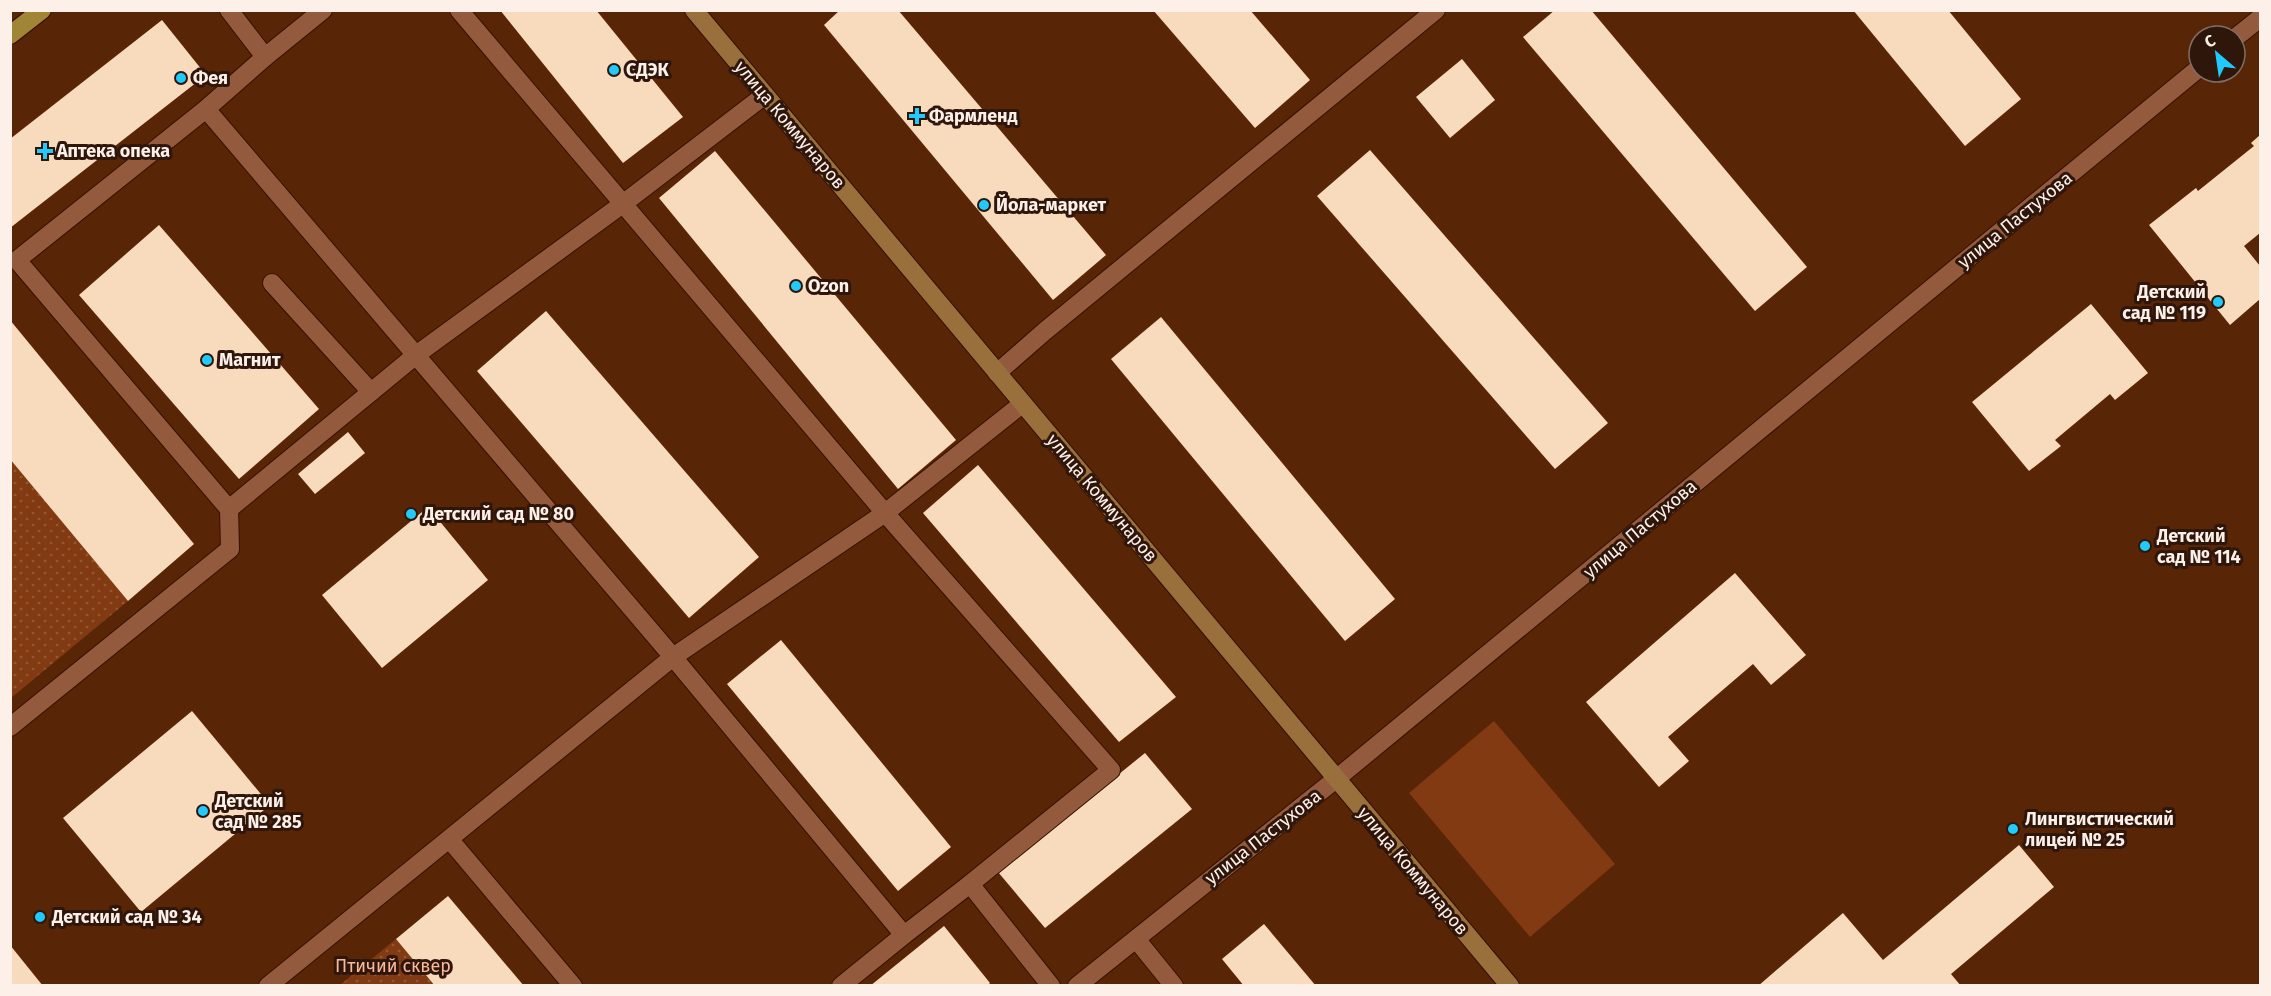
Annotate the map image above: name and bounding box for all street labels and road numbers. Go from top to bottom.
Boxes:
street label: улица Коммунаров [730,56,850,194]
street label: улица Пастухова [1953,167,2077,273]
street label: улица Коммунаров [1042,429,1162,567]
street label: улица Пастухова [1579,475,1701,583]
street label: улица Пастухова [1201,785,1325,889]
street label: улица Коммунаров [1353,802,1473,940]

